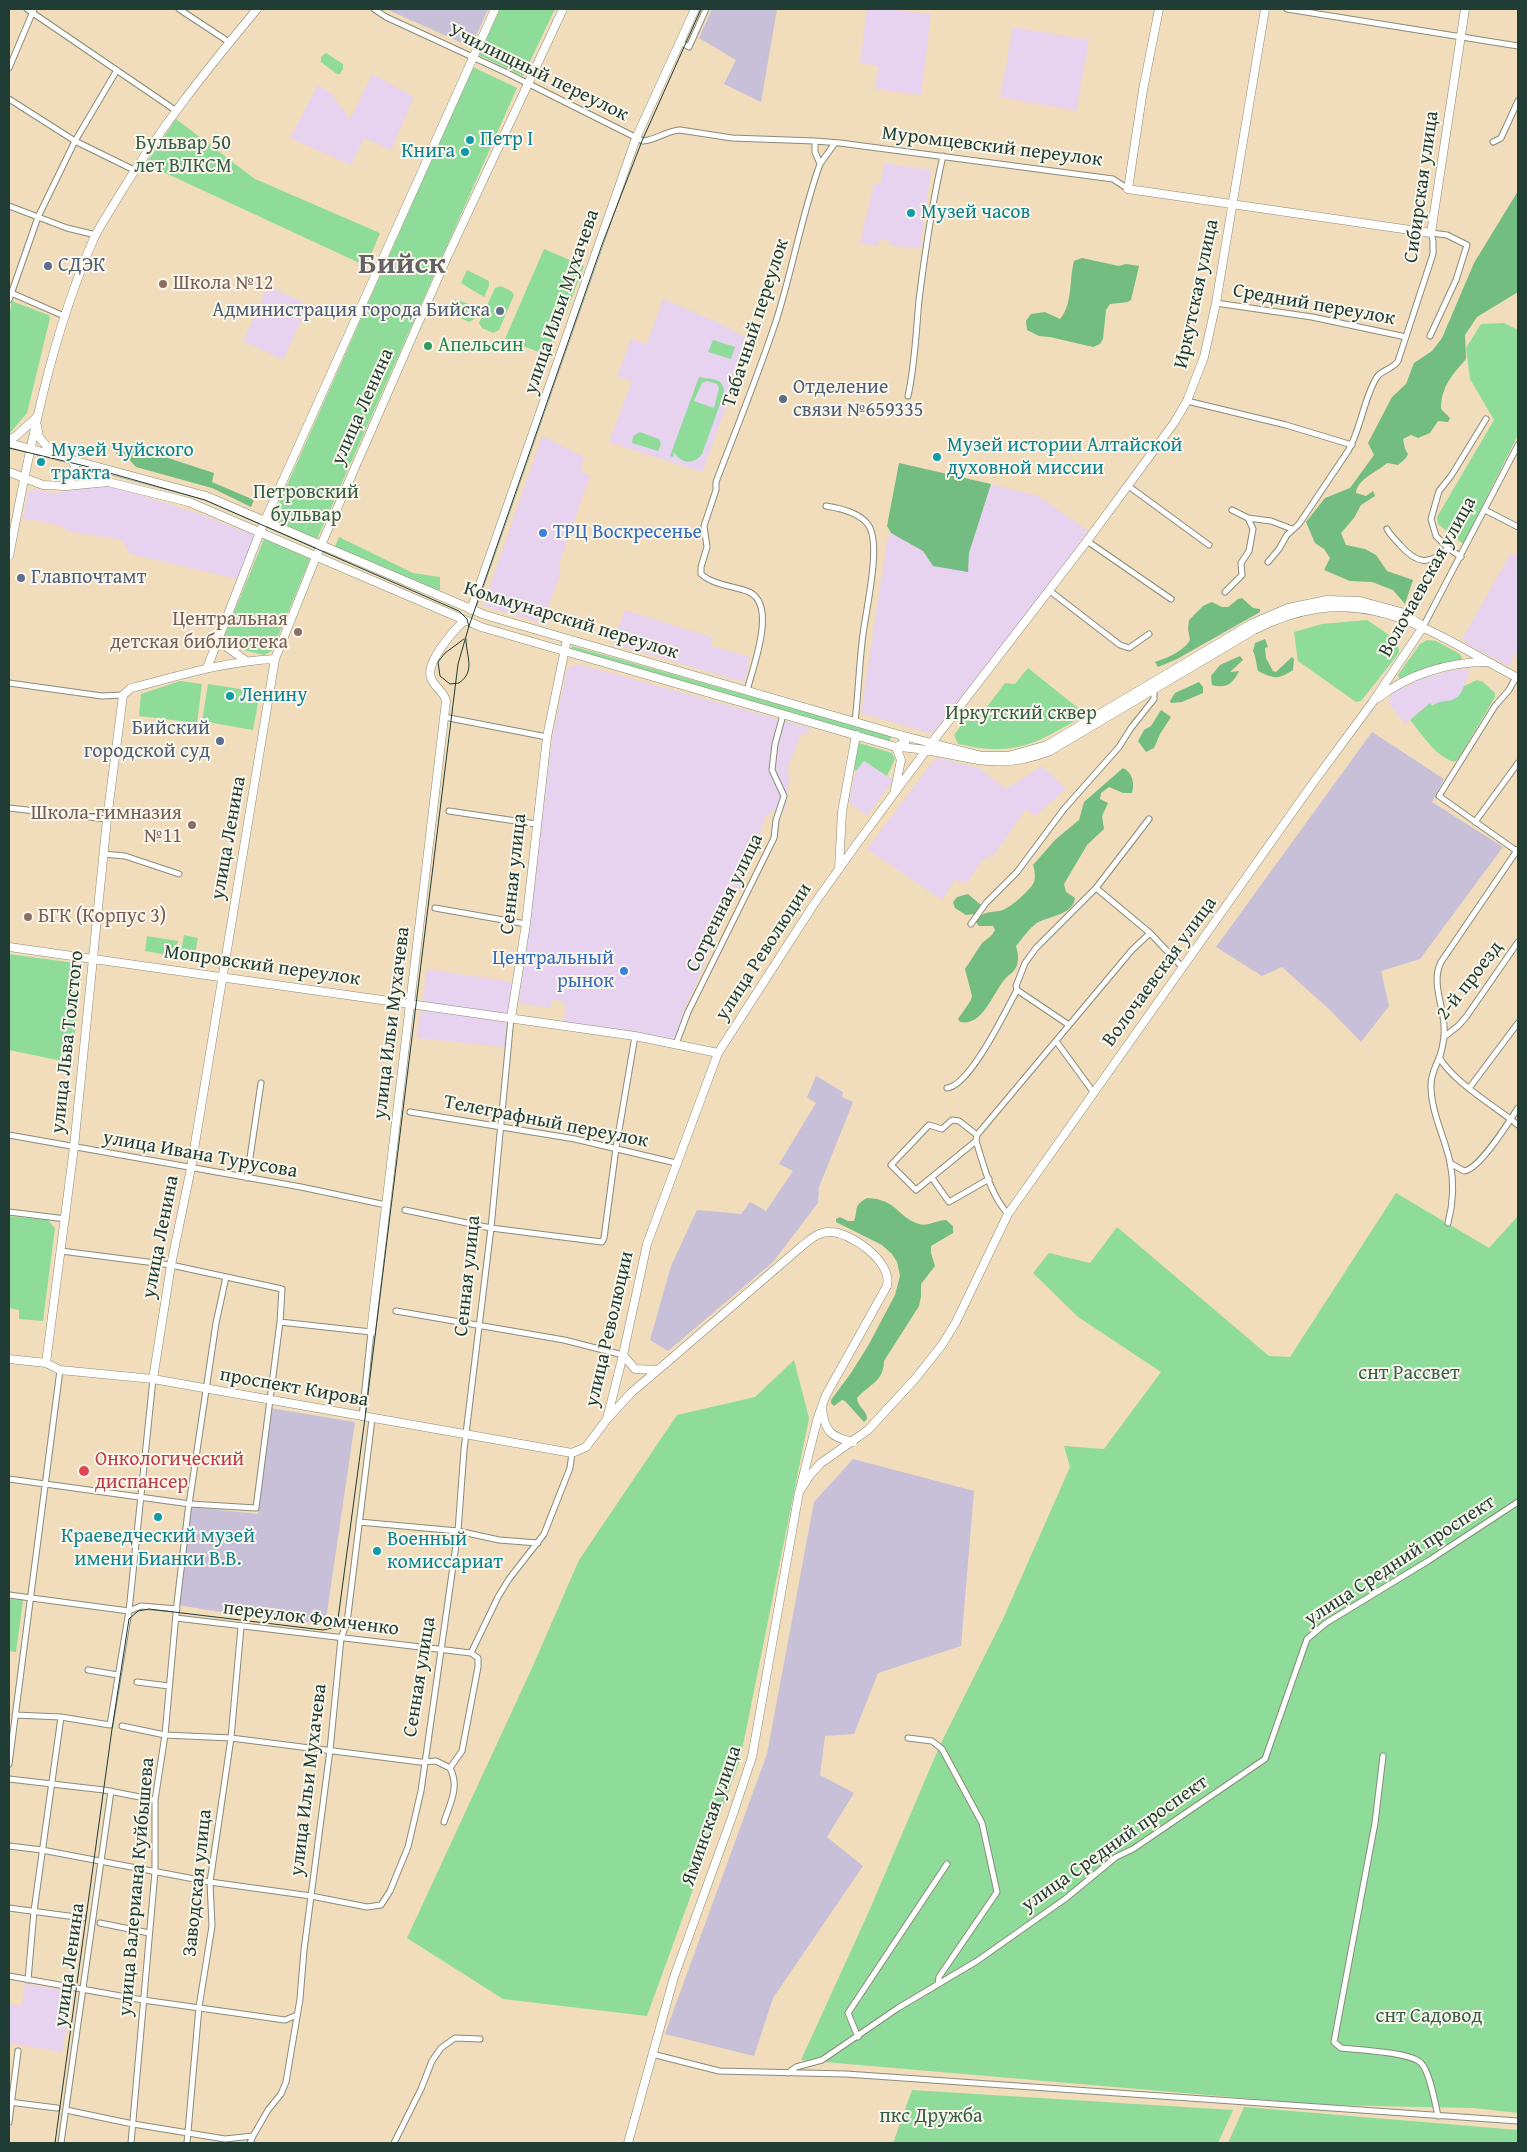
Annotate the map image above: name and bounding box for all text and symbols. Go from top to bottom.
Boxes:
street label: Училищный переулок [444,19,632,127]
street label: Сибирская улица [1399,110,1445,264]
street label: Муромцевский переулок [880,122,1104,172]
place label: Петр I [480,128,533,152]
park label: Бульвар 50 лет ВЛКСМ [134,132,232,179]
marker: Петр I [464,134,476,146]
place label: Книга [401,140,455,164]
marker: Книга [459,146,471,158]
place label: Музей часов [921,201,1030,225]
street label: улица Ильи Мухачева [519,207,605,397]
marker: Музей часов [905,207,917,219]
street label: Иркутская улица [1169,217,1225,371]
street label: Табачный переулок [717,236,795,410]
district label: Бийск [358,247,446,283]
place label: СДЭК [58,254,105,278]
marker: СДЭК [42,260,54,272]
place label: Школа №12 [173,272,273,296]
marker: Школа №12 [157,278,169,290]
street label: Средний переулок [1231,279,1397,331]
place label: Администрация города Бийска [212,299,490,323]
marker: Администрация города Бийска [494,305,506,317]
place label: Апельсин [438,334,524,358]
marker: Апельсин [422,340,434,352]
street label: улица Ленина [327,345,399,469]
place label: Отделение связи №659335 [793,376,923,423]
marker: Отделение связи №659335 [777,393,789,405]
place label: Музей истории Алтайской духовной миссии [947,434,1183,481]
place label: Музей Чуйского тракта [51,439,194,486]
marker: Музей истории Алтайской духовной миссии [931,451,943,463]
marker: Музей Чуйского тракта [35,456,47,468]
park label: Петровский бульвар [253,481,359,528]
street label: Волочаевская улица [1374,493,1482,661]
place label: ТРЦ Воскресенье [553,521,702,545]
marker: ТРЦ Воскресенье [537,527,549,539]
place label: Главпочтамт [31,566,146,590]
marker: Главпочтамт [15,572,27,584]
street label: Коммунарский переулок [461,577,681,665]
place label: Центральная детская библиотека [110,608,288,655]
marker: Центральная детская библиотека [292,626,304,638]
place label: Ленину [240,684,307,708]
marker: Ленину [224,690,236,702]
park label: Иркутский сквер [945,702,1097,726]
place label: Бийский городской суд [84,717,210,764]
marker: Бийский городской суд [214,735,226,747]
street label: улица Ленина [206,774,252,902]
place label: Школа-гимназия №11 [31,802,182,849]
street label: Сенная улица [496,812,532,936]
marker: Школа-гимназия №11 [186,819,198,831]
street label: Согренная улица [681,830,769,976]
street label: улица Революции [711,879,817,1025]
street label: Волочаевская улица [1098,892,1222,1052]
place label: БГК (Корпус 3) [38,905,166,929]
marker: БГК (Корпус 3) [22,911,34,923]
street label: улица Ильи Мухачева [368,925,416,1121]
street label: 2-й проезд [1432,937,1508,1025]
street label: Мопровский переулок [162,940,362,992]
place label: Центральный рынок [492,947,614,994]
street label: улица Льва Толстого [46,949,90,1135]
marker: Центральный рынок [618,965,630,977]
street label: Телеграфный переулок [442,1090,650,1154]
street label: улица Ивана Турусова [101,1126,299,1184]
street label: улица Ленина [137,1173,185,1301]
street label: Сенная улица [450,1214,486,1338]
street label: улица Революции [580,1249,640,1409]
park label: снт Рассвет [1358,1362,1460,1386]
street label: проспект Кирова [218,1363,370,1413]
place label: Онкологический диспансер [95,1448,244,1495]
marker: Онкологический диспансер [77,1464,91,1478]
street label: улица Средний проспект [1300,1490,1500,1632]
marker: Краеведческий музей имени Бианки В.В. [152,1511,164,1523]
place label: Краеведческий музей имени Бианки В.В. [61,1525,255,1572]
place label: Военный комиссариат [387,1528,503,1575]
marker: Военный комиссариат [371,1545,383,1557]
street label: переулок Фомченко [222,1596,400,1642]
street label: Сенная улица [399,1615,441,1739]
street label: улица Ильи Мухачева [285,1682,333,1878]
street label: Яминская улица [677,1743,747,1889]
street label: улица Валериана Куйбышева [114,1757,160,2017]
street label: улица Средний проспект [1017,1770,1213,1918]
street label: Заводская улица [178,1808,218,1958]
street label: улица Ленина [49,1901,91,2029]
park label: снт Садовод [1376,2005,1482,2029]
park label: пкс Дружба [879,2105,983,2129]

